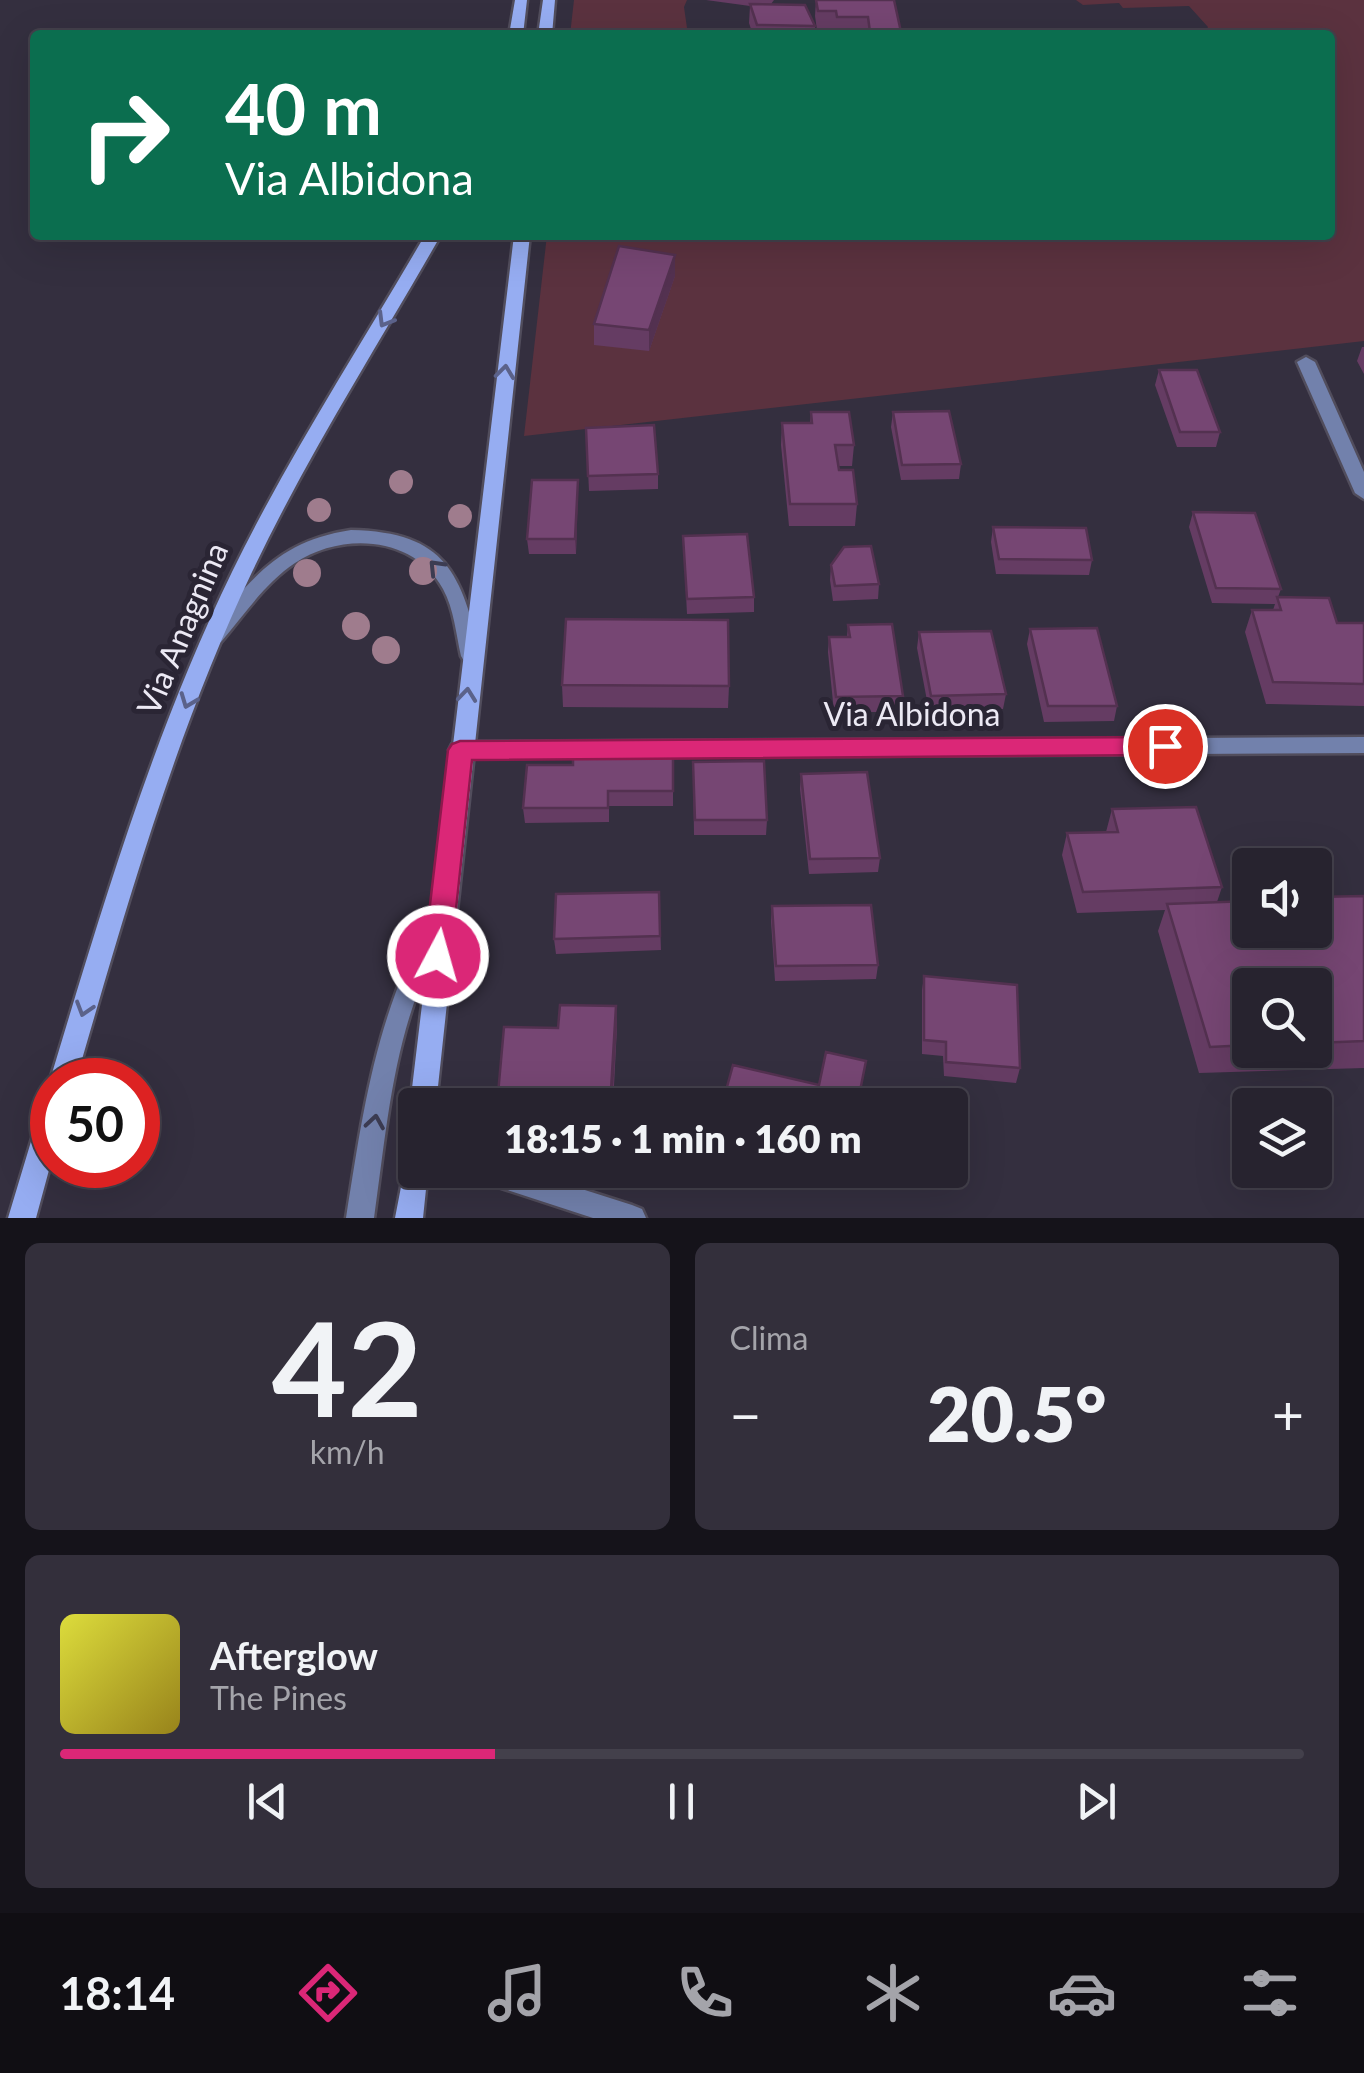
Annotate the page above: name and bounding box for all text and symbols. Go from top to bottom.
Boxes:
text: 40 m [225,66,382,150]
icon: right [60,70,190,200]
text: Via Albidona [225,151,474,205]
one-way arrow [377,309,397,327]
one-way arrow [494,364,515,381]
street label: Via Anagnina [128,536,235,721]
one-way arrow [430,561,448,579]
one-way arrow [456,686,477,702]
one-way arrow [180,692,200,709]
street label: Via Albidona [824,694,1000,733]
pin [1123,704,1208,789]
icon: arrive [1138,719,1193,774]
map controls [1232,848,1332,1188]
button: sound [1232,848,1332,948]
position arrow [386,904,490,1008]
button: search [1232,968,1332,1068]
one-way arrow [75,1000,96,1017]
speed limit sign: 50 [30,1058,160,1188]
button: layers [1232,1088,1332,1188]
one-way arrow [364,1113,385,1130]
text: 18:15 · 1 min · 160 m [504,1115,862,1161]
text: 42 [272,1289,423,1445]
text: Clima [730,1318,808,1357]
text: 20.5° [927,1368,1107,1458]
text: − [730,1381,761,1447]
text: + [1272,1381,1304,1447]
text: km/h [310,1432,385,1471]
text: Afterglow [210,1632,378,1678]
text: The Pines [210,1678,347,1717]
icon: previous [240,1774,295,1829]
icon: pause [654,1774,709,1829]
icon: next [1069,1774,1124,1829]
icon: directions [293,1958,363,2028]
icon: music [482,1958,552,2028]
icon: phone [670,1958,740,2028]
icon: climate [858,1958,928,2028]
icon: car [1047,1958,1117,2028]
icon: filters [1235,1958,1305,2028]
text: 18:14 [59,1966,175,2020]

